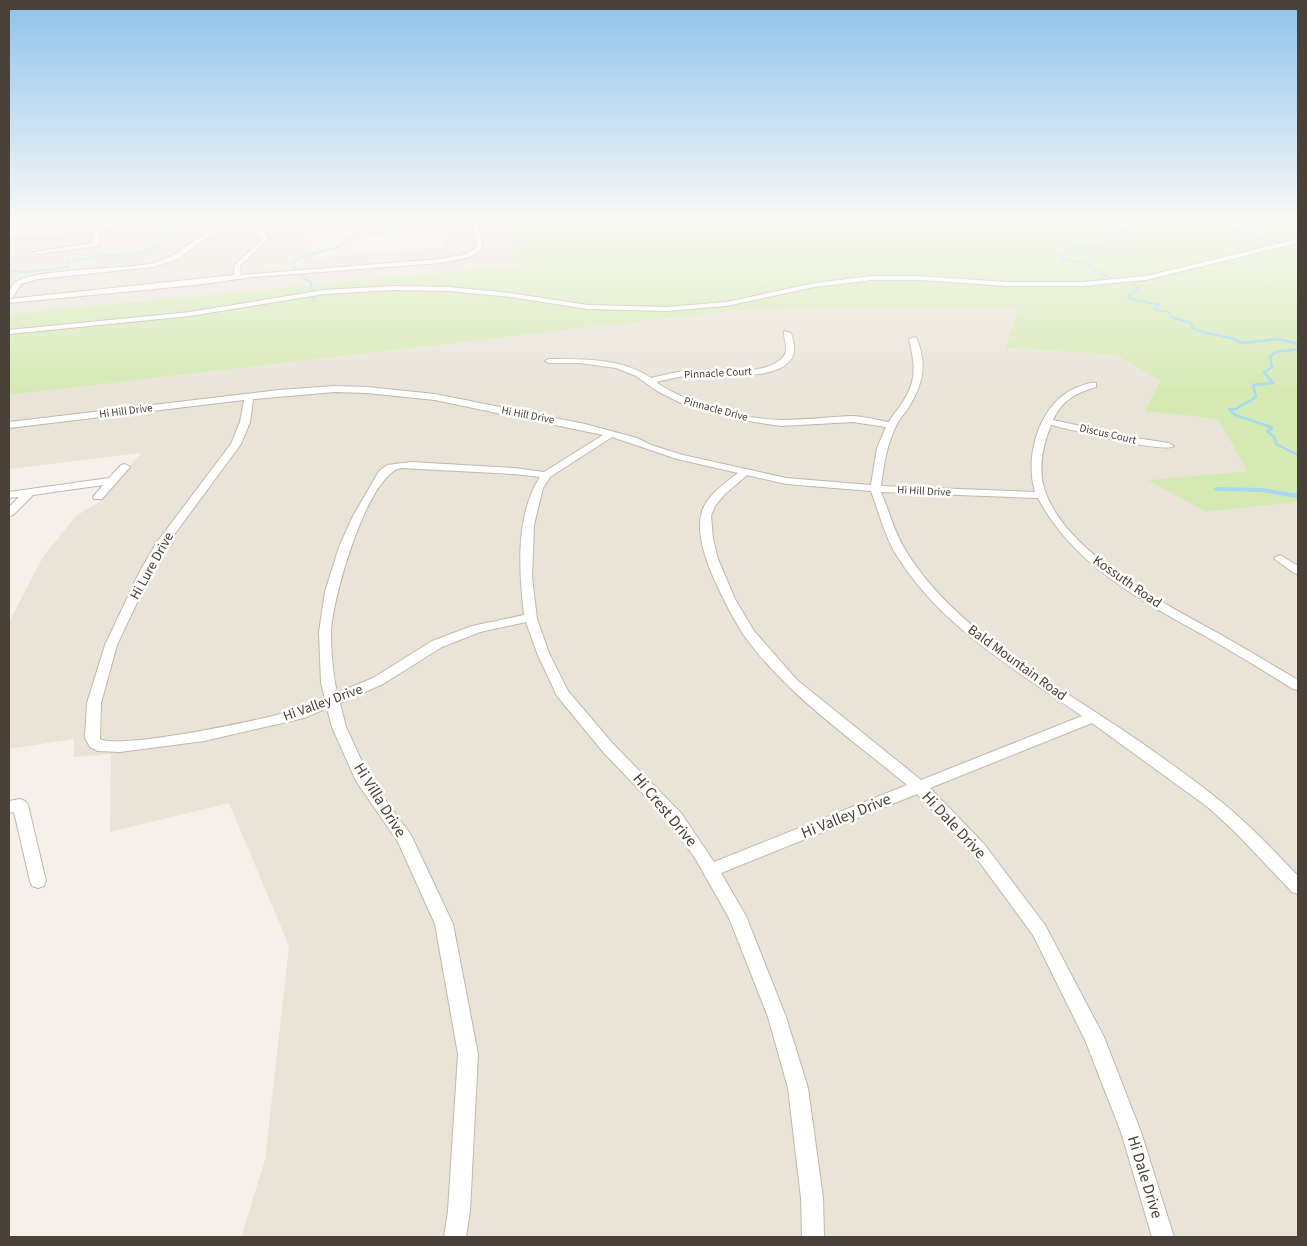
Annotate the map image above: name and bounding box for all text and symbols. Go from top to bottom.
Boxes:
street label: Pinnacle Court [684,364,753,382]
street label: Pinnacle Drive [682,393,750,425]
street label: Hi Hill Drive [98,400,154,422]
street label: Hi Hill Drive [500,403,556,428]
street label: Discus Court [1078,420,1138,448]
street label: Hi Hill Drive [897,482,952,500]
street label: Hi Lure Drive [125,529,179,603]
street label: Kossuth Road [1088,551,1166,613]
street label: Bald Mountain Road [963,620,1071,706]
street label: Hi Valley Drive [281,679,366,727]
street label: Hi Villa Drive [348,759,412,841]
street label: Hi Crest Drive [628,769,702,851]
street label: Hi Dale Drive [917,786,991,864]
street label: Hi Valley Drive [798,788,894,844]
street label: Hi Dale Drive [1122,1133,1168,1221]

